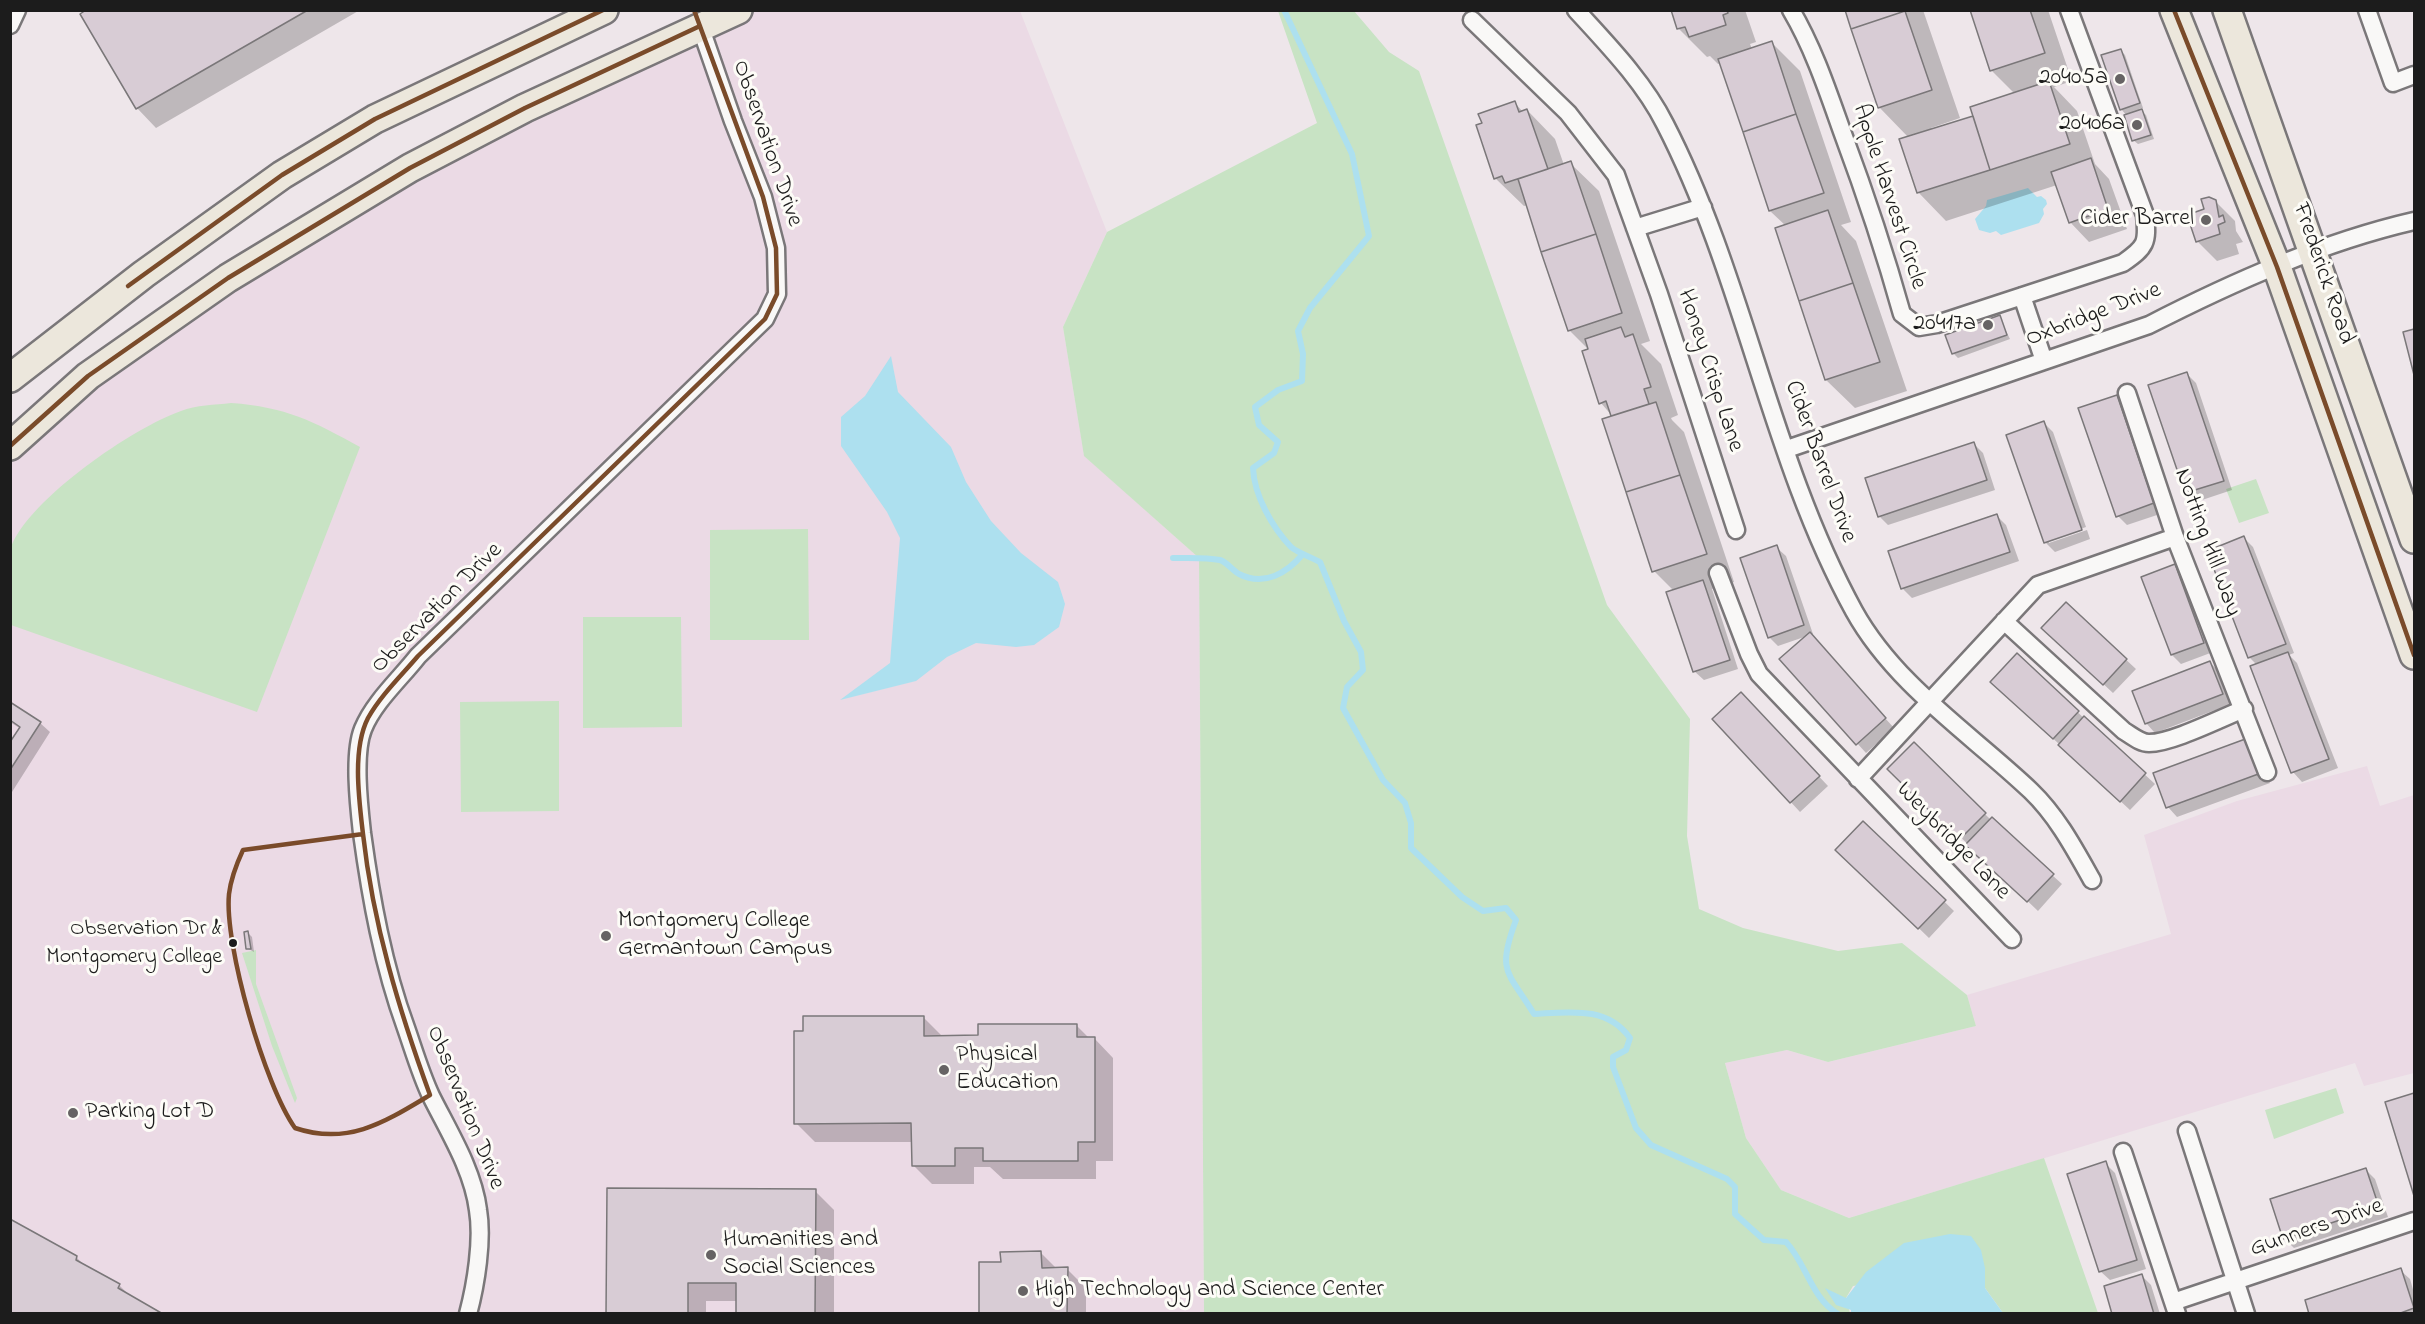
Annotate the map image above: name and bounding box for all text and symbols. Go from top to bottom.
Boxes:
street label: Observation Drive [724,57,808,231]
place label: 20405a [2039,65,2108,93]
marker: 20405a [2113,72,2127,86]
street label: Apple Harvest Circle [1845,101,1931,293]
place label: 20406a [2059,111,2125,139]
marker: 20406a [2130,118,2144,132]
street label: Frederick Road [2284,200,2360,348]
place label: Cider Barrel [2080,206,2194,234]
marker: Cider Barrel [2199,213,2213,227]
street label: Oxbridge Drive [2023,277,2165,355]
street label: Honey Crisp Lane [1669,286,1749,456]
place label: 20417a [1913,311,1976,339]
marker: 20417a [1981,318,1995,332]
street label: Cider Barrel Drive [1776,377,1862,547]
street label: Notting Hill Way [2166,465,2246,621]
street label: Observation Drive [366,537,510,681]
street label: Weybridge Lane [1889,777,2015,907]
place label: Montgomery College Germantown Campus [618,908,832,964]
place label: Observation Dr & Montgomery College [46,917,222,968]
marker: Montgomery College Germantown Campus [599,929,613,943]
marker: Observation Dr & Montgomery College [227,937,239,949]
street label: Observation Drive [418,1022,510,1194]
place label: Physical Education [956,1042,1058,1098]
marker: Physical Education [937,1063,951,1077]
place label: Parking Lot D [85,1099,214,1127]
marker: Parking Lot D [66,1106,80,1120]
street label: Gunners Drive [2247,1193,2387,1265]
place label: Humanities and Social Sciences [723,1227,878,1283]
marker: Humanities and Social Sciences [704,1248,718,1262]
place label: High Technology and Science Center [1035,1277,1384,1305]
marker: High Technology and Science Center [1016,1284,1030,1298]

